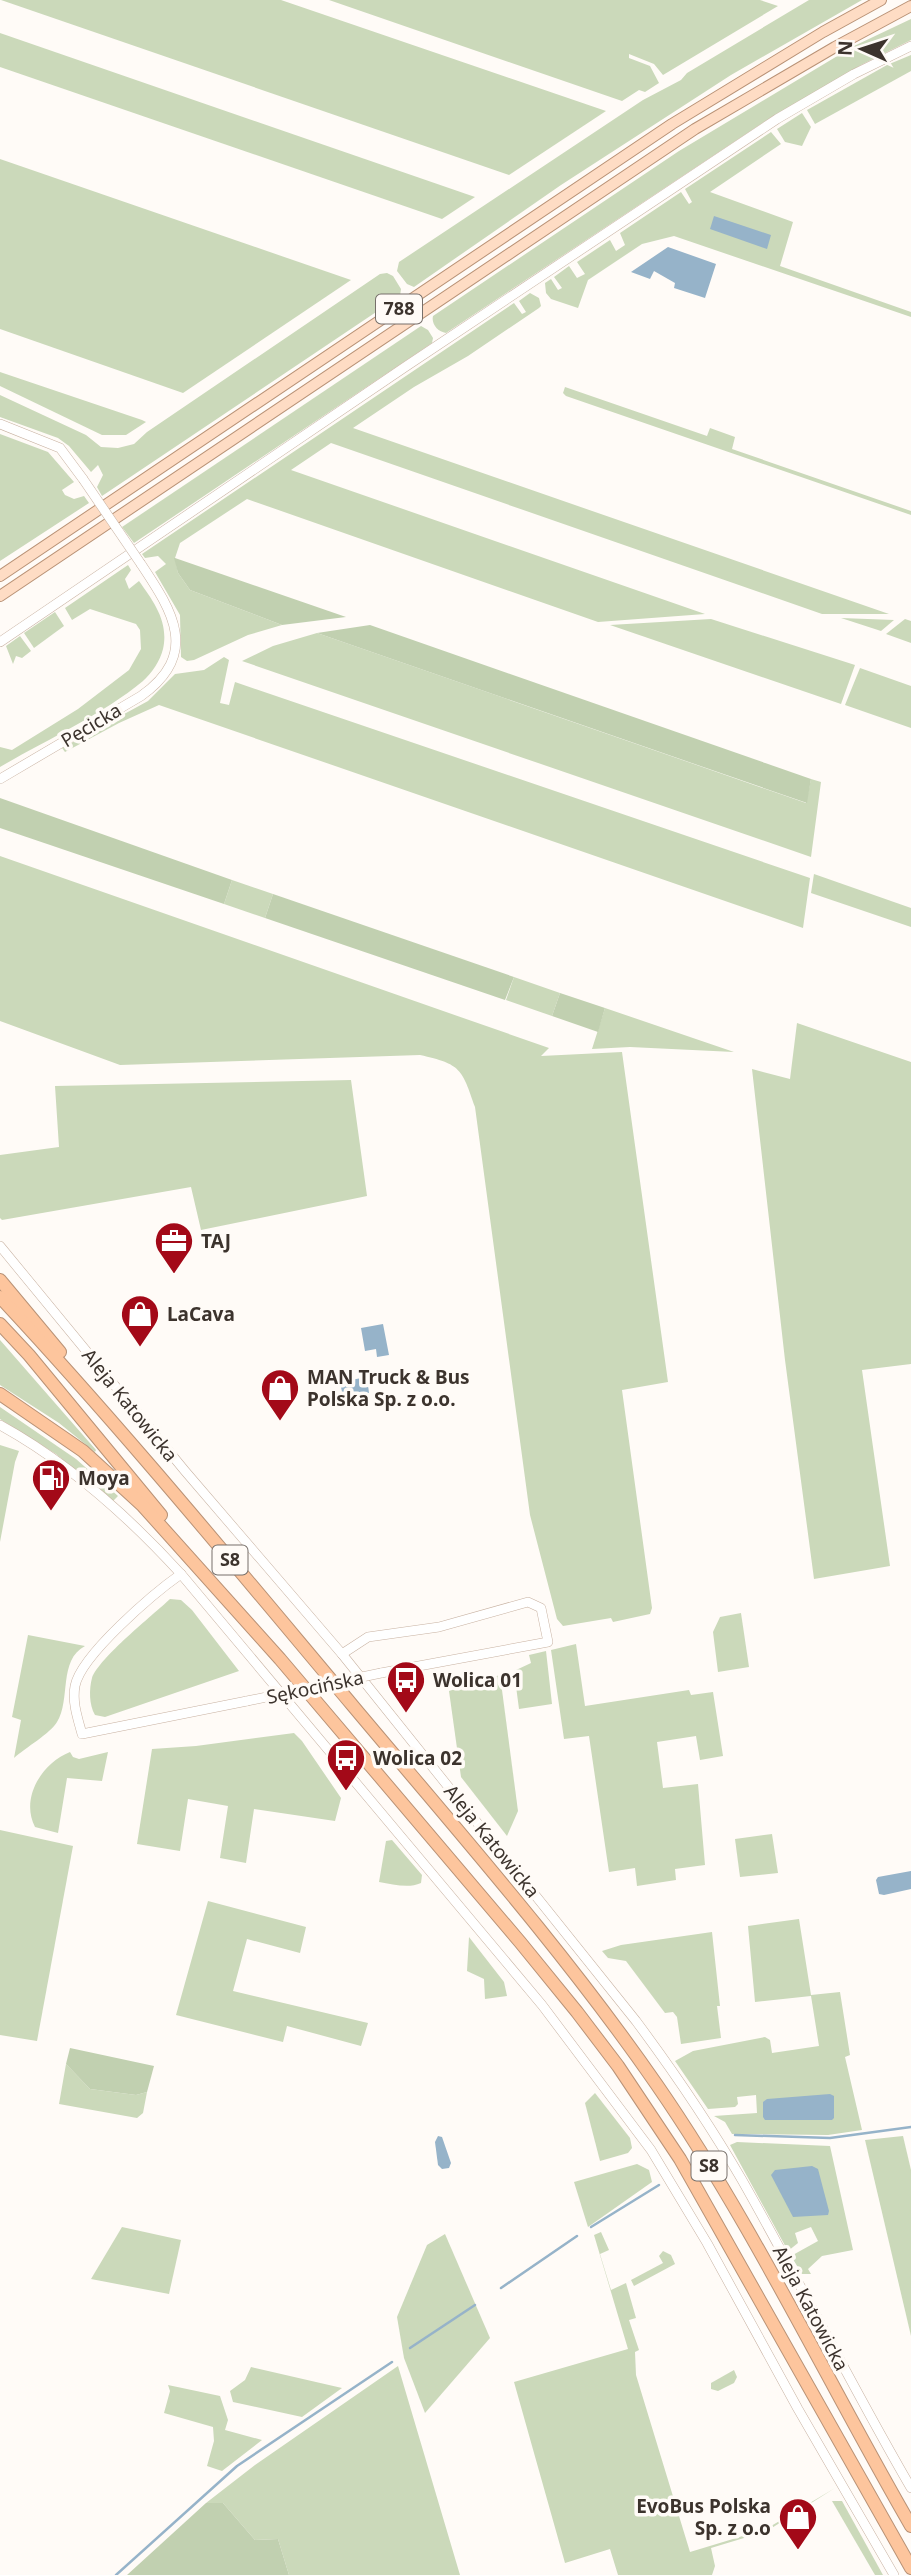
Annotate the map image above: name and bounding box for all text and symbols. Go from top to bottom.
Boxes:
north arrow [827,14,897,84]
text: N [832,40,858,57]
road number: 788 [376,295,422,324]
street label: Pęcicka [56,697,126,753]
office icon: TAJ [153,1220,195,1275]
place label: TAJ [201,1228,231,1254]
shop icon: LaCava [119,1293,161,1348]
place label: LaCava [167,1301,235,1327]
street label: Aleja Katowicka [76,1343,184,1467]
place label: MAN Truck & Bus Polska Sp. z o.o. [307,1364,470,1412]
shop icon: MAN Truck & Bus Polska Sp. z o.o. [259,1367,301,1422]
fuel station icon: Moya [30,1457,72,1512]
place label: Moya [78,1465,130,1491]
road number: S8 [212,1546,247,1574]
bus stop icon: Wolica 01 [385,1659,427,1714]
street label: Sękocińska [264,1664,366,1710]
place label: Wolica 01 [433,1667,522,1693]
bus stop icon: Wolica 02 [325,1737,367,1792]
place label: Wolica 02 [373,1745,462,1771]
street label: Aleja Katowicka [438,1779,546,1903]
road number: S8 [692,2152,726,2180]
street label: Aleja Katowicka [767,2241,855,2375]
place label: EvoBus Polska Sp. z o.o [636,2493,771,2541]
shop icon: EvoBus Polska Sp. z o.o [777,2496,819,2551]

